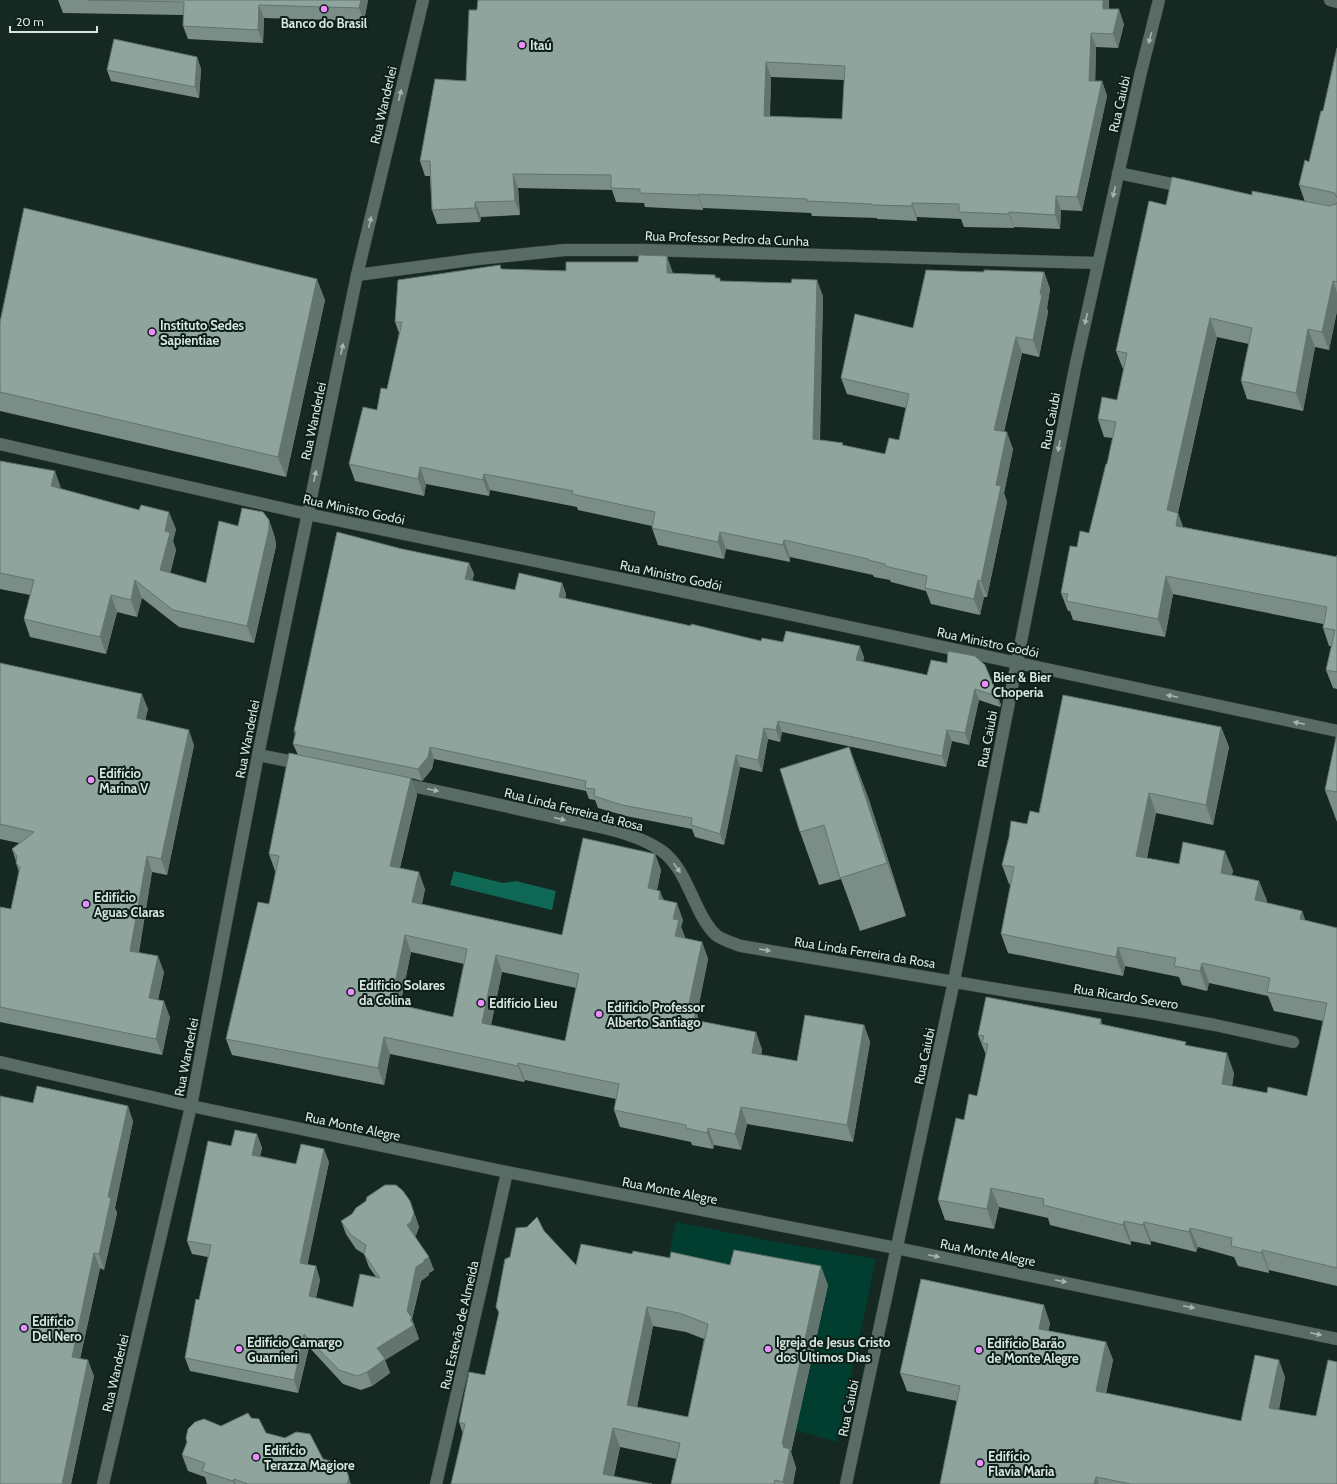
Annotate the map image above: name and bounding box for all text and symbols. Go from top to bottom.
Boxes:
marker: Banco do Brasil [319,4,329,14]
scale bar [10,8,97,34]
text: 20 m [16,14,44,29]
place label: Banco do Brasil [281,15,368,31]
one-way arrow [1146,32,1152,44]
place label: Itaú [530,37,552,53]
marker: Itaú [517,40,527,50]
street label: Rua Wanderlei [366,65,400,145]
street label: Rua Caiubi [1105,74,1133,134]
one-way arrow [397,89,403,101]
one-way arrow [1111,186,1117,198]
one-way arrow [367,215,373,227]
street label: Rua Professor Pedro da Cunha [645,227,810,249]
one-way arrow [1082,312,1088,325]
place label: Instituto Sedes Sapientiae [160,317,245,348]
marker: Instituto Sedes Sapientiae [147,327,157,337]
one-way arrow [340,342,346,355]
street label: Rua Wanderlei [297,381,329,461]
street label: Rua Caiubi [1037,391,1063,451]
one-way arrow [1056,440,1062,452]
one-way arrow [313,470,319,482]
street label: Rua Ministro Godói [302,490,406,528]
street label: Rua Ministro Godói [619,556,723,594]
street label: Rua Ministro Godói [936,623,1040,661]
place label: Bier & Bier Choperia [993,669,1052,700]
marker: Bier & Bier Choperia [980,679,990,689]
one-way arrow [1165,692,1178,698]
street label: Rua Wanderlei [232,699,262,779]
street label: Rua Caiubi [974,709,1000,769]
one-way arrow [1293,719,1305,725]
place label: Edifício Marina V [99,765,149,796]
marker: Edifício Marina V [86,775,96,785]
street label: Rua Linda Ferreira da Rosa [503,784,646,834]
one-way arrow [427,788,439,794]
one-way arrow [554,816,566,822]
one-way arrow [672,863,680,873]
place label: Edifício Aguas Claras [94,889,165,920]
marker: Edifício Aguas Claras [81,899,91,909]
street label: Rua Linda Ferreira da Rosa [793,933,938,971]
one-way arrow [759,947,771,953]
place label: Edificio Solares da Colina [359,977,446,1008]
street label: Rua Ricardo Severo [1073,980,1179,1012]
marker: Edificio Solares da Colina [346,987,356,997]
place label: Edifício Lieu [489,995,557,1011]
marker: Edifício Lieu [476,998,486,1008]
place label: Edificio Professor Alberto Santiago [607,999,705,1030]
marker: Edificio Professor Alberto Santiago [594,1009,604,1019]
street label: Rua Wanderlei [171,1017,201,1097]
street label: Rua Caiubi [910,1026,938,1086]
street label: Rua Monte Alegre [304,1108,402,1144]
street label: Rua Monte Alegre [621,1173,719,1207]
street label: Rua Monte Alegre [939,1235,1037,1269]
one-way arrow [928,1253,940,1259]
street label: Rua Estevão de Almeida [436,1258,482,1391]
one-way arrow [1055,1279,1068,1285]
one-way arrow [1183,1305,1195,1311]
place label: Edifício Del Nero [32,1313,82,1344]
marker: Edifício Del Nero [19,1323,29,1333]
one-way arrow [1310,1332,1322,1338]
street label: Rua Wanderlei [98,1333,132,1413]
place label: Edifício Camargo Guarnieri [247,1334,343,1365]
place label: Igreja de Jesus Cristo dos Últimos Dias [776,1334,891,1365]
place label: Edifício Barão de Monte Alegre [987,1335,1079,1366]
marker: Edifício Camargo Guarnieri [234,1344,244,1354]
marker: Igreja de Jesus Cristo dos Últimos Dias [763,1344,773,1354]
marker: Edifício Barão de Monte Alegre [974,1345,984,1355]
street label: Rua Caiubi [834,1378,862,1438]
place label: Edifício Terazza Magiore [264,1442,355,1473]
place label: Edifício Flavia Maria [988,1448,1055,1479]
marker: Edifício Terazza Magiore [251,1452,261,1462]
marker: Edifício Flavia Maria [975,1458,985,1468]

